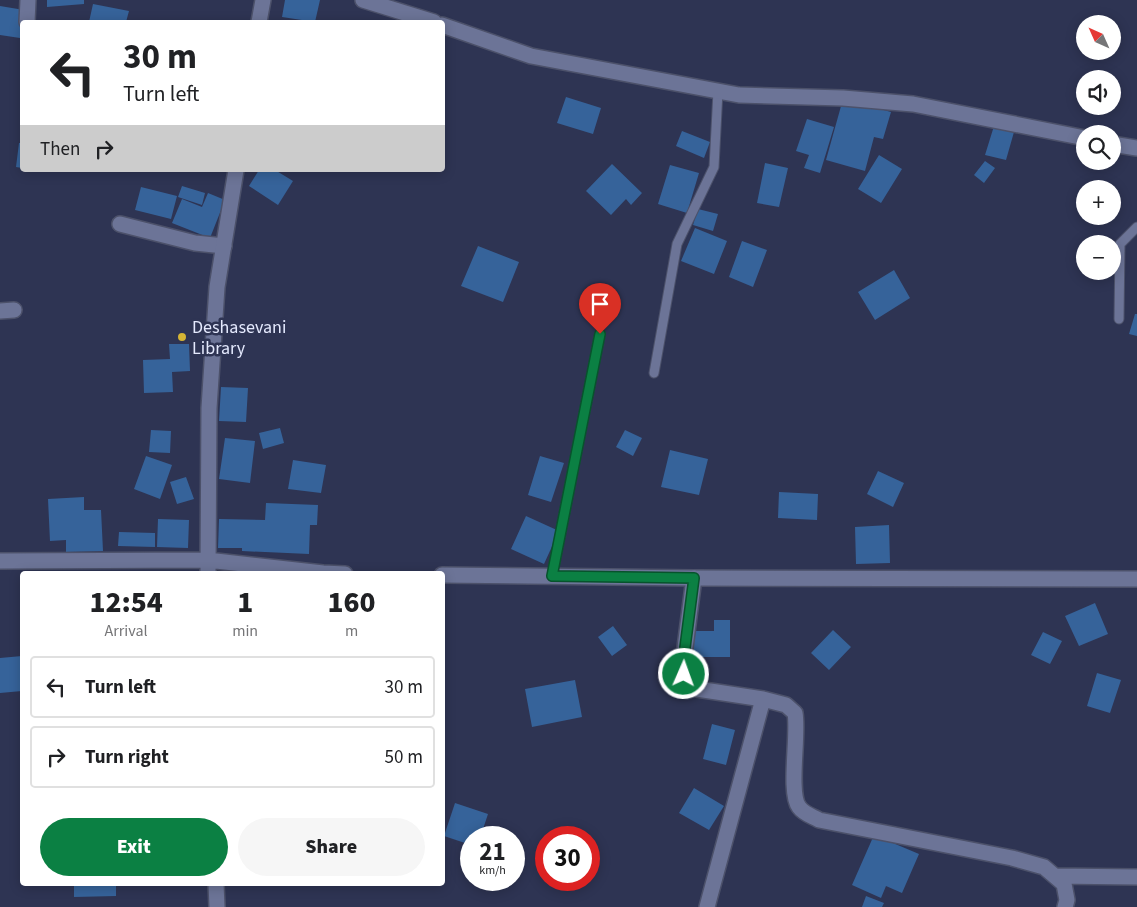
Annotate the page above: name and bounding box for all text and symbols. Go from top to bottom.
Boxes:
north arrow [1076,15,1121,60]
map controls [1076,15,1121,280]
text: 30 m [123,32,197,82]
icon: left [40,40,105,105]
button: sound [1076,70,1121,115]
text: Turn left [123,78,199,110]
button: search [1076,125,1121,170]
icon: right [90,135,118,163]
text: Then [40,136,80,163]
button: + [1076,180,1121,225]
button: − [1076,235,1121,280]
pin [579,283,621,334]
icon: arrive [586,290,614,318]
place label: Deshasevani Library [192,315,286,361]
marker: Deshasevani Library [176,331,188,343]
text: 12:54 [89,581,163,624]
text: 1 [237,581,253,624]
text: 160 [328,581,376,624]
text: Arrival [105,620,148,642]
text: min [232,620,258,642]
text: m [345,620,358,642]
position arrow [657,647,709,699]
icon: left [42,673,70,701]
text: Turn left [85,674,156,701]
text: 30 m [385,674,423,701]
icon: right [42,743,70,771]
text: Turn right [85,744,169,771]
text: 50 m [385,744,423,771]
button: Exit [40,818,228,876]
button: Share [238,818,425,876]
speed limit sign: 30 [535,826,600,891]
text: 21 [479,834,506,870]
text: km/h [479,862,506,879]

